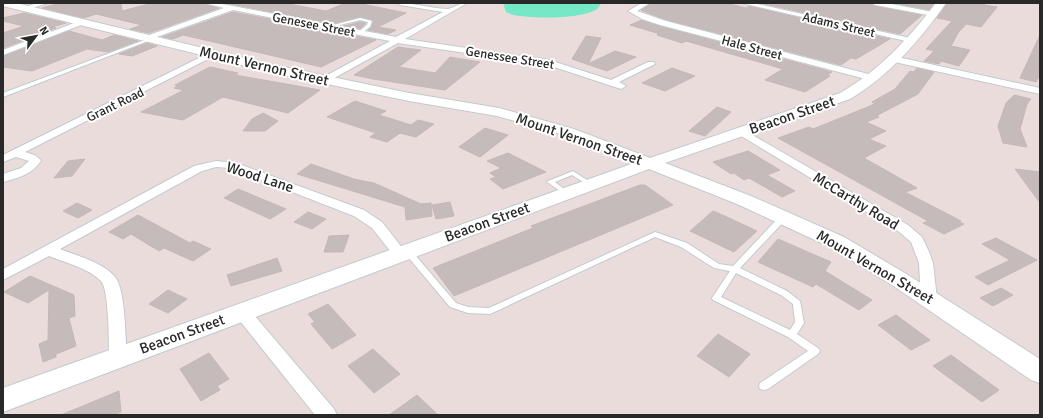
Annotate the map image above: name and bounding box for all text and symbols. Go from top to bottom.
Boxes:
street label: Genesee Street [271,9,357,41]
street label: Adams Street [801,9,877,41]
north arrow [16,16,56,56]
text: N [37,24,52,38]
street label: Hale Street [720,32,784,64]
street label: Mount Vernon Street [198,42,330,90]
street label: Genessee Street [464,43,556,73]
street label: Grant Road [84,84,147,126]
street label: Beacon Street [747,92,837,138]
street label: Mount Vernon Street [514,109,644,169]
street label: Wood Lane [224,158,296,196]
street label: McCarthy Road [810,168,902,234]
street label: Beacon Street [442,198,532,246]
street label: Mount Vernon Street [813,226,937,308]
street label: Beacon Street [137,310,227,358]

